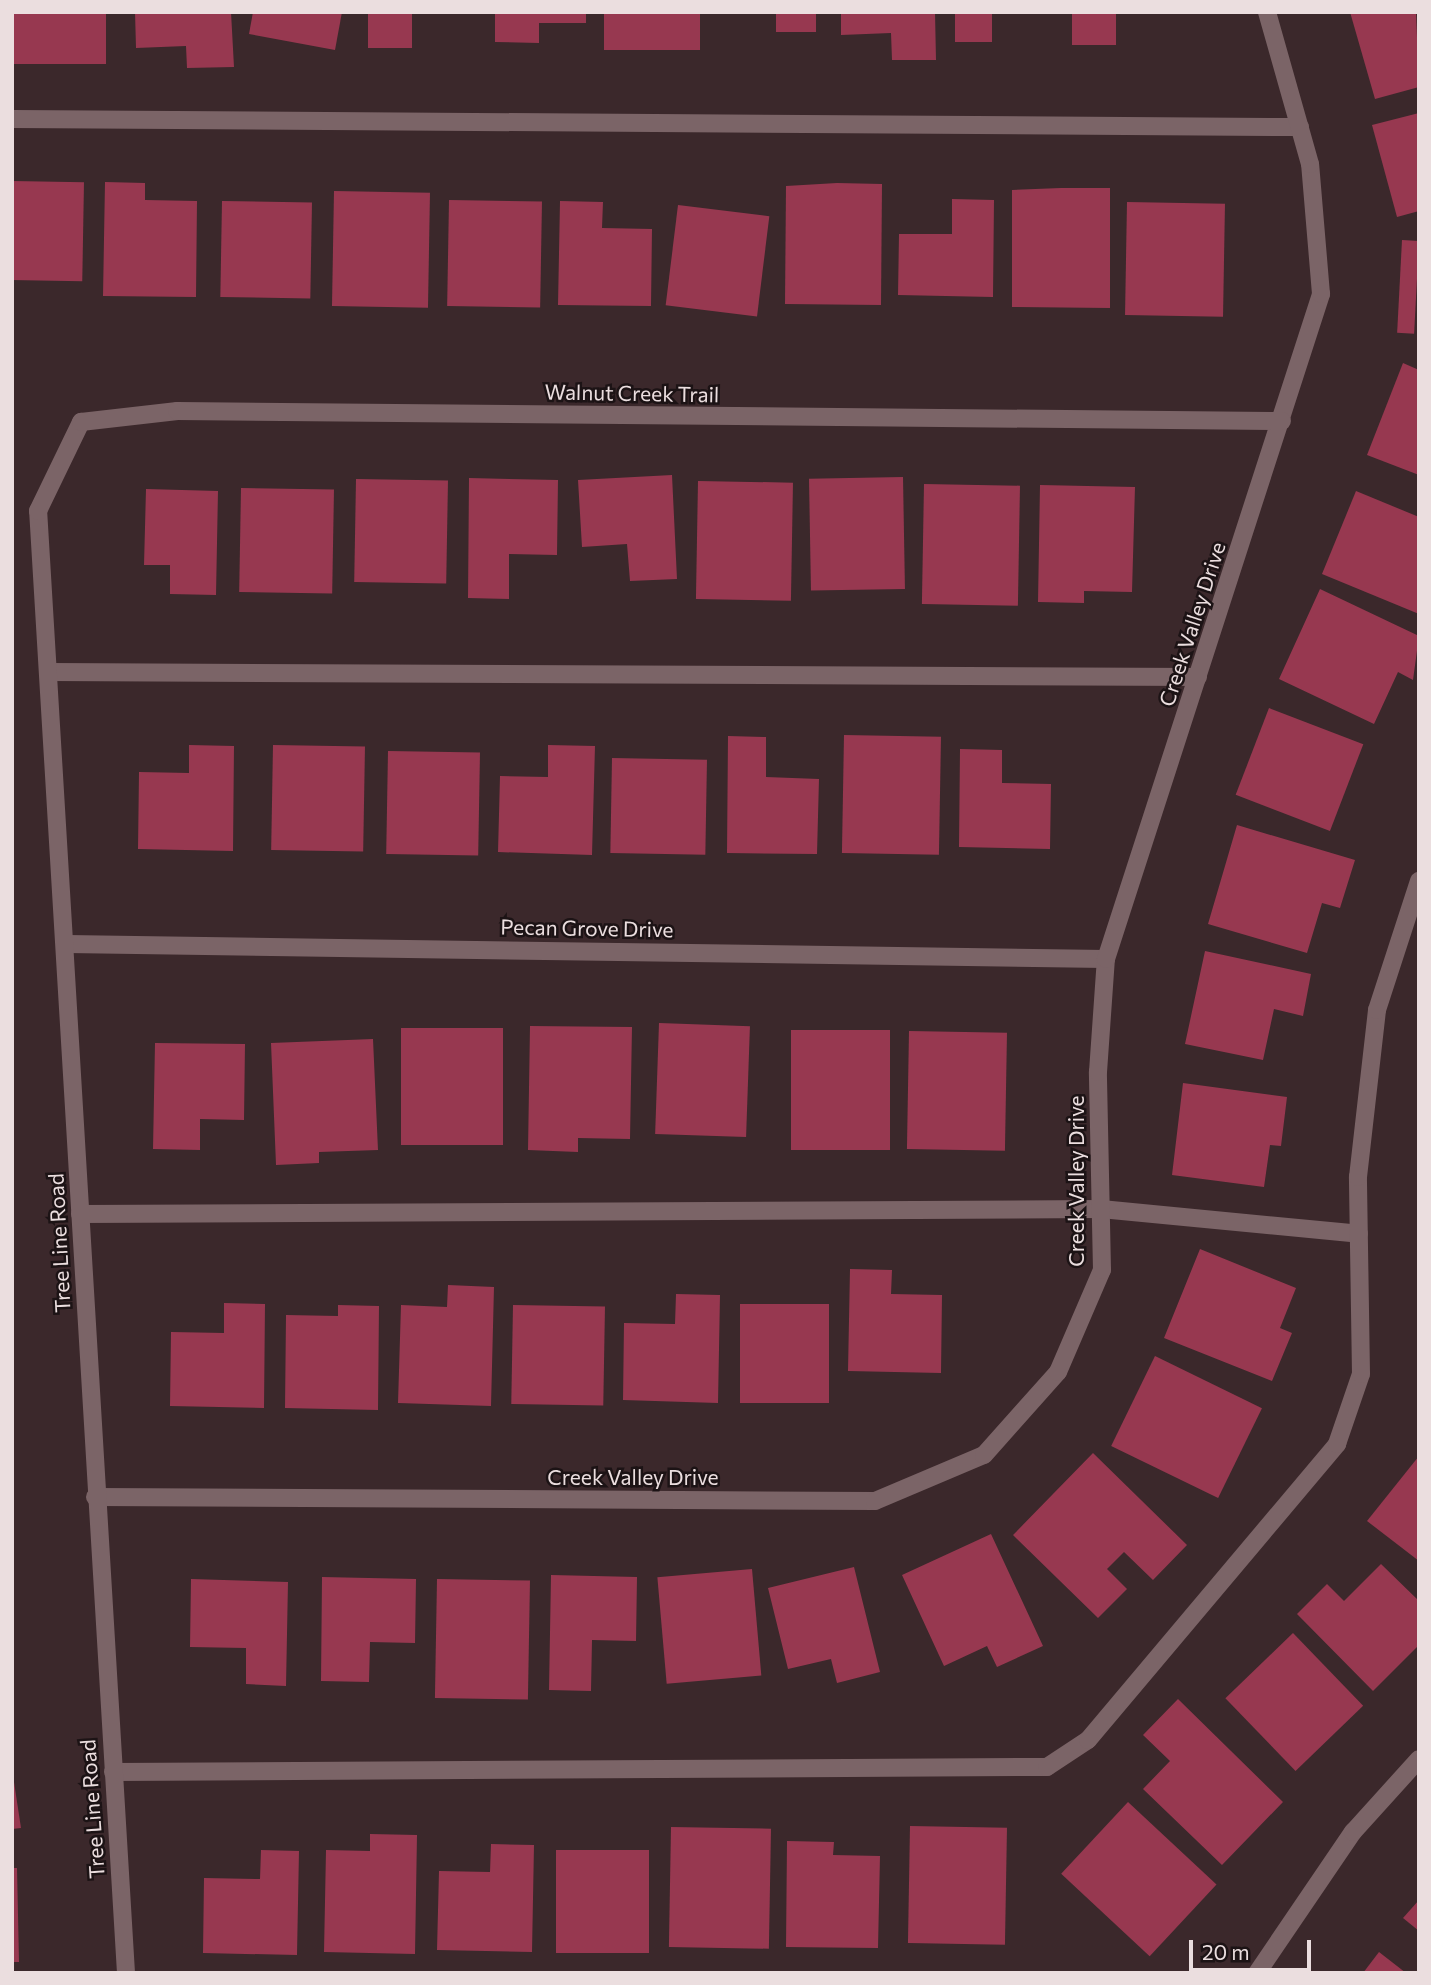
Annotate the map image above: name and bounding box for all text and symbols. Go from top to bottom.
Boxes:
street label: Walnut Creek Trail [544,379,720,407]
street label: Creek Valley Drive [1154,539,1230,709]
street label: Pecan Grove Drive [500,914,674,942]
street label: Creek Valley Drive [1063,1095,1089,1267]
street label: Tree Line Road [43,1173,75,1313]
street label: Creek Valley Drive [547,1464,719,1490]
street label: Tree Line Road [75,1739,109,1879]
scale bar [1193,1926,1316,1970]
text: 20 m [1202,1939,1250,1964]

